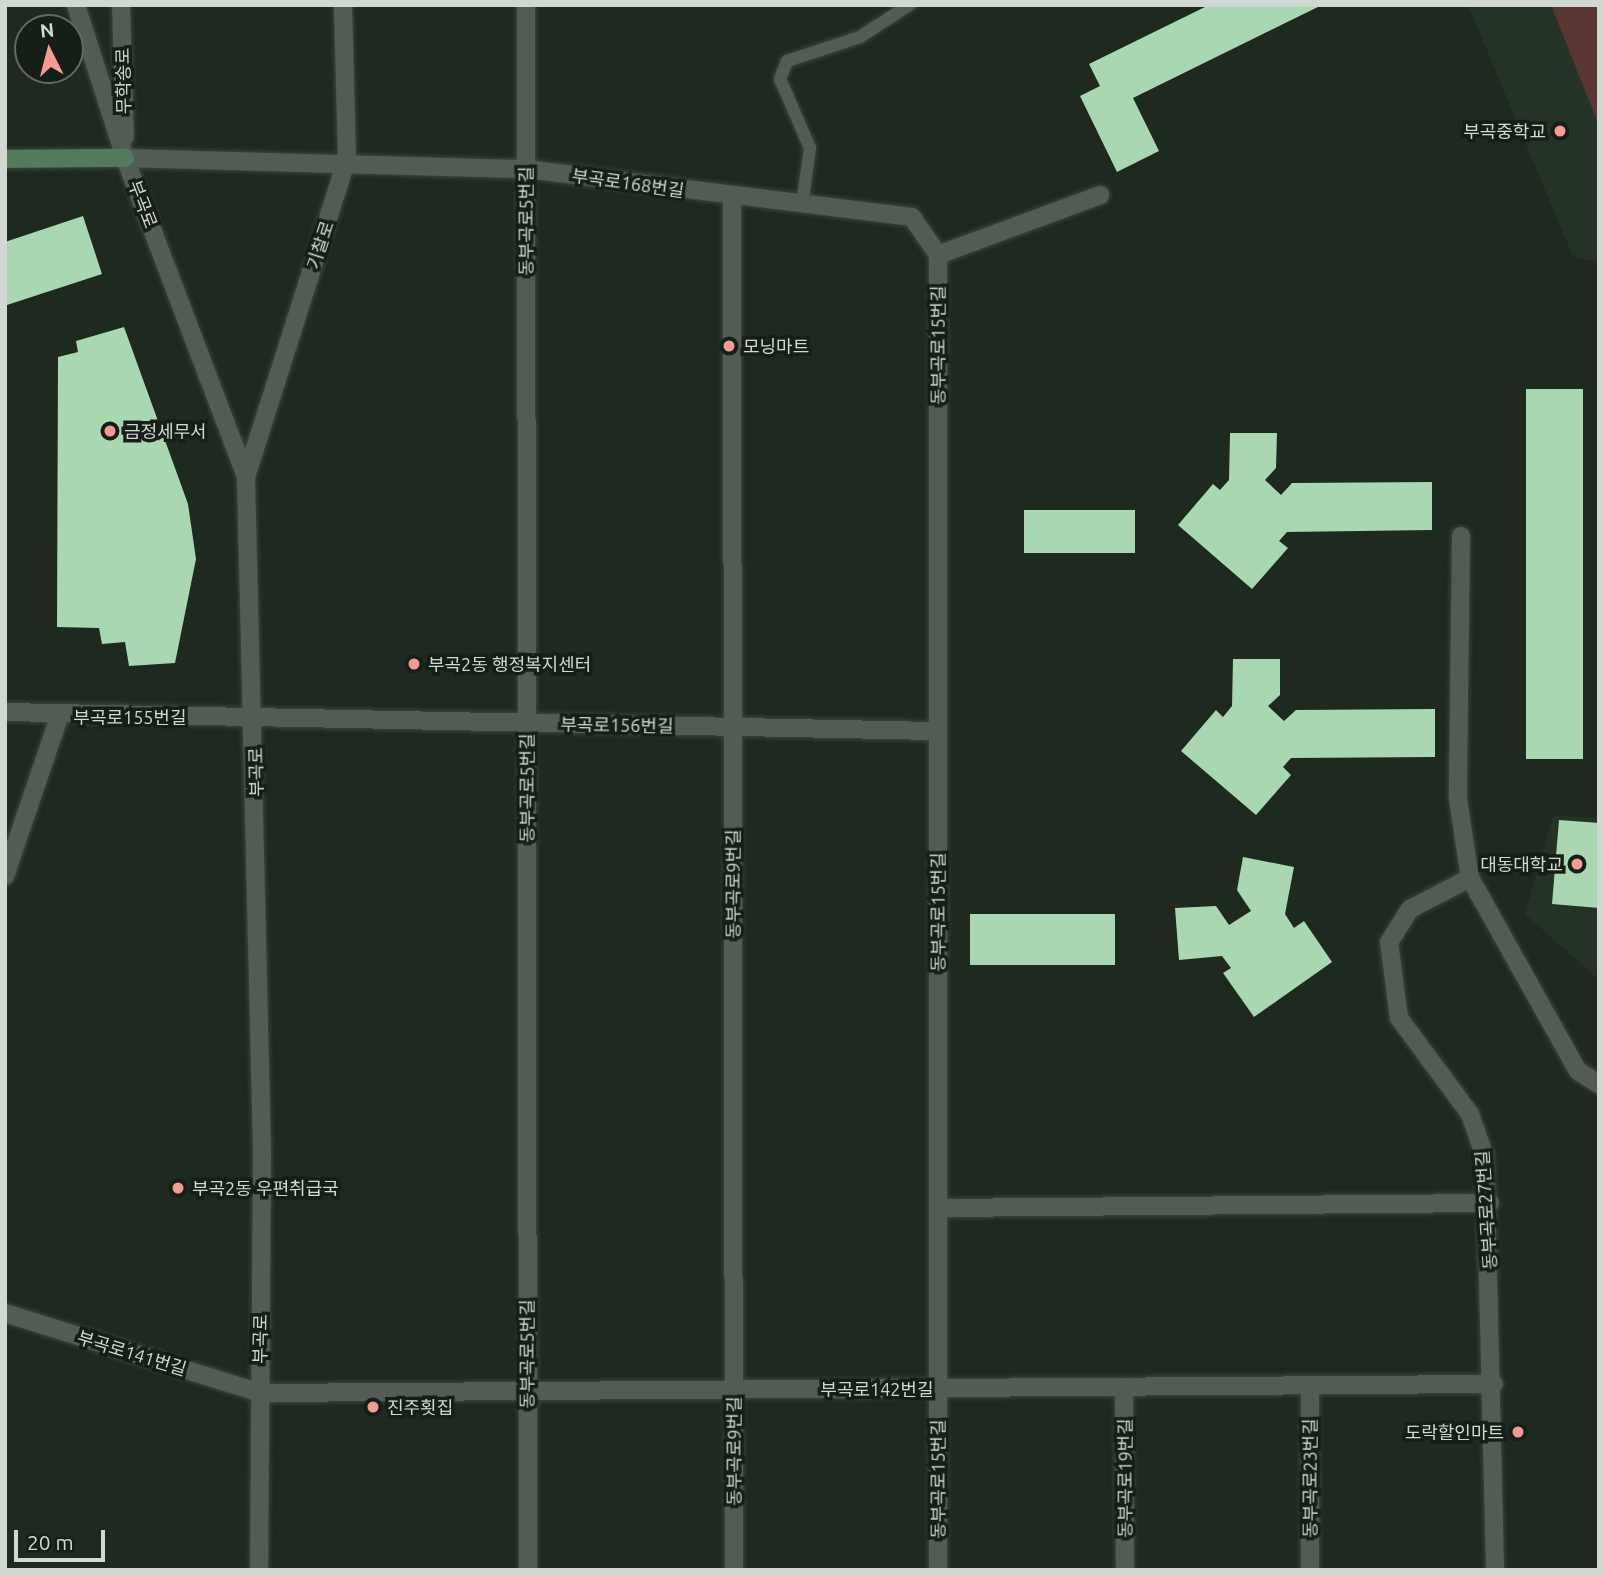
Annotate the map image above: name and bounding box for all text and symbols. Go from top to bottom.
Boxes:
north arrow [14,14,84,84]
text: N [39,18,55,42]
street label: 무학송로 [112,48,134,114]
place label: 부곡중학교 [1463,120,1546,142]
marker: 부곡중학교 [1552,123,1568,139]
street label: 부곡로168번길 [570,164,686,202]
street label: 동부곡로5번길 [515,166,537,276]
street label: 부곡로 [124,177,162,231]
street label: 기찰로 [302,218,338,272]
street label: 동부곡로15번길 [927,285,949,405]
place label: 모닝마트 [743,335,809,357]
marker: 모닝마트 [721,338,737,354]
place label: 금정세무서 [124,420,207,442]
marker: 금정세무서 [102,423,118,439]
place label: 부곡2동 행정복지센터 [428,653,591,675]
marker: 부곡2동 행정복지센터 [406,656,422,672]
street label: 부곡로155번길 [73,706,187,728]
street label: 부곡로156번길 [560,713,674,737]
street label: 동부곡로5번길 [516,733,538,843]
street label: 부곡로 [245,747,267,797]
street label: 동부곡로9번길 [722,829,744,939]
street label: 동부곡로15번길 [927,852,949,972]
place label: 대동대학교 [1480,853,1563,875]
marker: 대동대학교 [1569,856,1585,872]
street label: 동부곡로27번길 [1471,1150,1501,1270]
place label: 부곡2동 우편취급국 [192,1177,339,1199]
marker: 부곡2동 우편취급국 [170,1180,186,1196]
street label: 동부곡로5번길 [516,1299,538,1409]
street label: 부곡로 [249,1314,271,1364]
street label: 부곡로141번길 [75,1326,189,1380]
street label: 부곡로142번길 [820,1378,934,1400]
place label: 진주횟집 [387,1396,453,1418]
street label: 동부곡로9번길 [723,1396,745,1506]
marker: 진주횟집 [365,1399,381,1415]
street label: 동부곡로19번길 [1114,1418,1136,1538]
street label: 동부곡로23번길 [1299,1418,1321,1538]
street label: 동부곡로15번길 [927,1419,949,1539]
place label: 도락할인마트 [1405,1421,1504,1443]
marker: 도락할인마트 [1510,1424,1526,1440]
scale bar [18,1516,108,1560]
text: 20 m [27,1530,74,1554]

